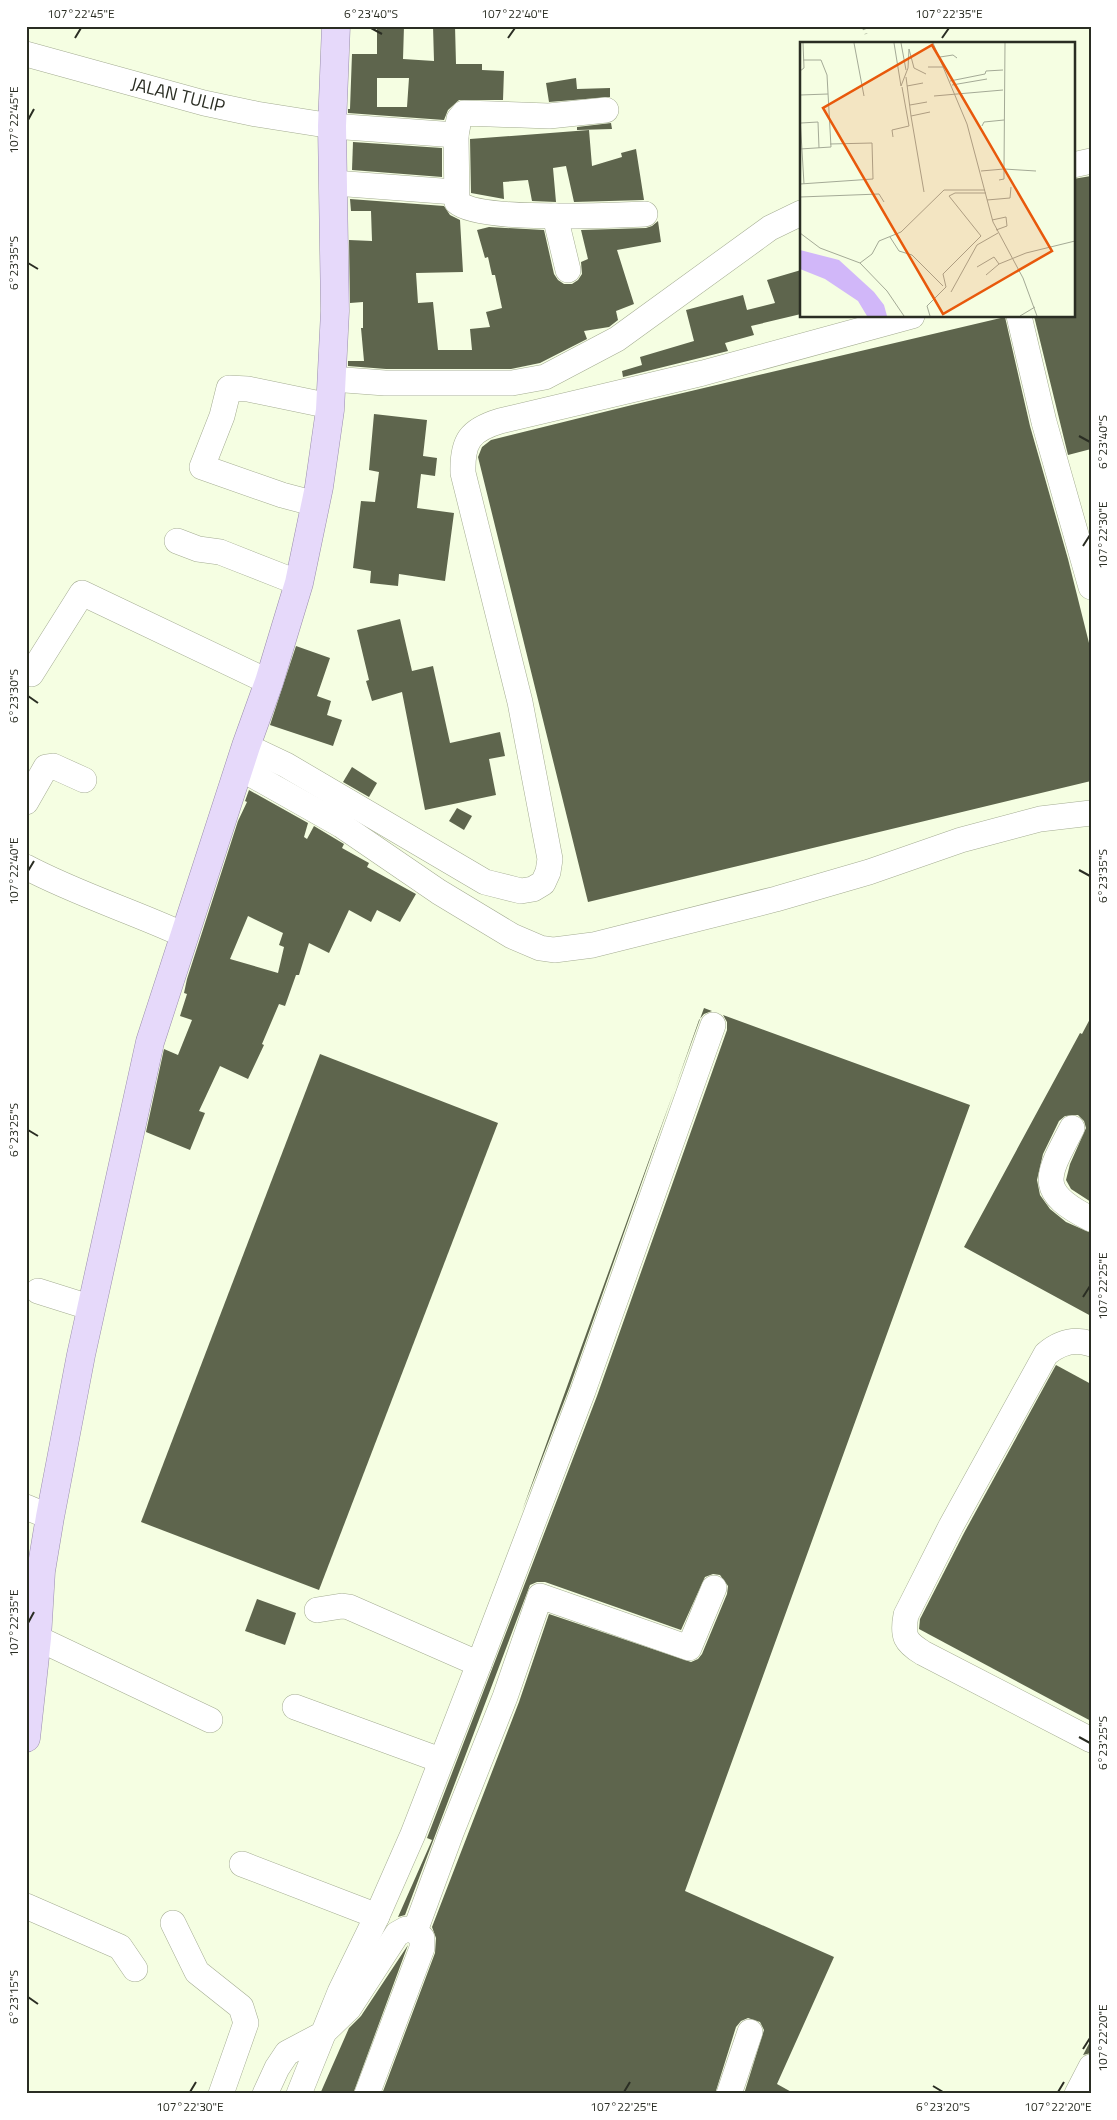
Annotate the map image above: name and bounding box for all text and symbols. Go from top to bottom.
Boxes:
text: 107°22'45"E [47,4,115,23]
text: 6°23'40"S [344,4,398,23]
text: 107°22'40"E [481,4,549,23]
text: 107°22'35"E [915,4,983,23]
inset map [800,42,1074,318]
street label: JALAN TULIP [128,70,228,119]
text: 107°22'45"E [4,86,23,154]
text: 6°23'35"S [4,236,23,290]
text: 6°23'40"S [1093,415,1112,469]
text: 107°22'30"E [1093,501,1112,569]
text: 6°23'30"S [4,669,23,723]
text: 107°22'40"E [4,837,23,905]
text: 6°23'35"S [1093,849,1112,903]
text: 6°23'25"S [4,1103,23,1157]
text: 107°22'25"E [1093,1252,1112,1320]
text: 107°22'35"E [4,1589,23,1657]
text: 6°23'25"S [1093,1716,1112,1770]
text: 6°23'15"S [4,1970,23,2024]
text: 107°22'20"E [1093,2004,1112,2072]
text: 107°22'30"E [156,2097,224,2116]
text: 107°22'25"E [590,2097,658,2116]
text: 6°23'20"S [916,2097,970,2116]
text: 107°22'20"E [1024,2097,1092,2116]

